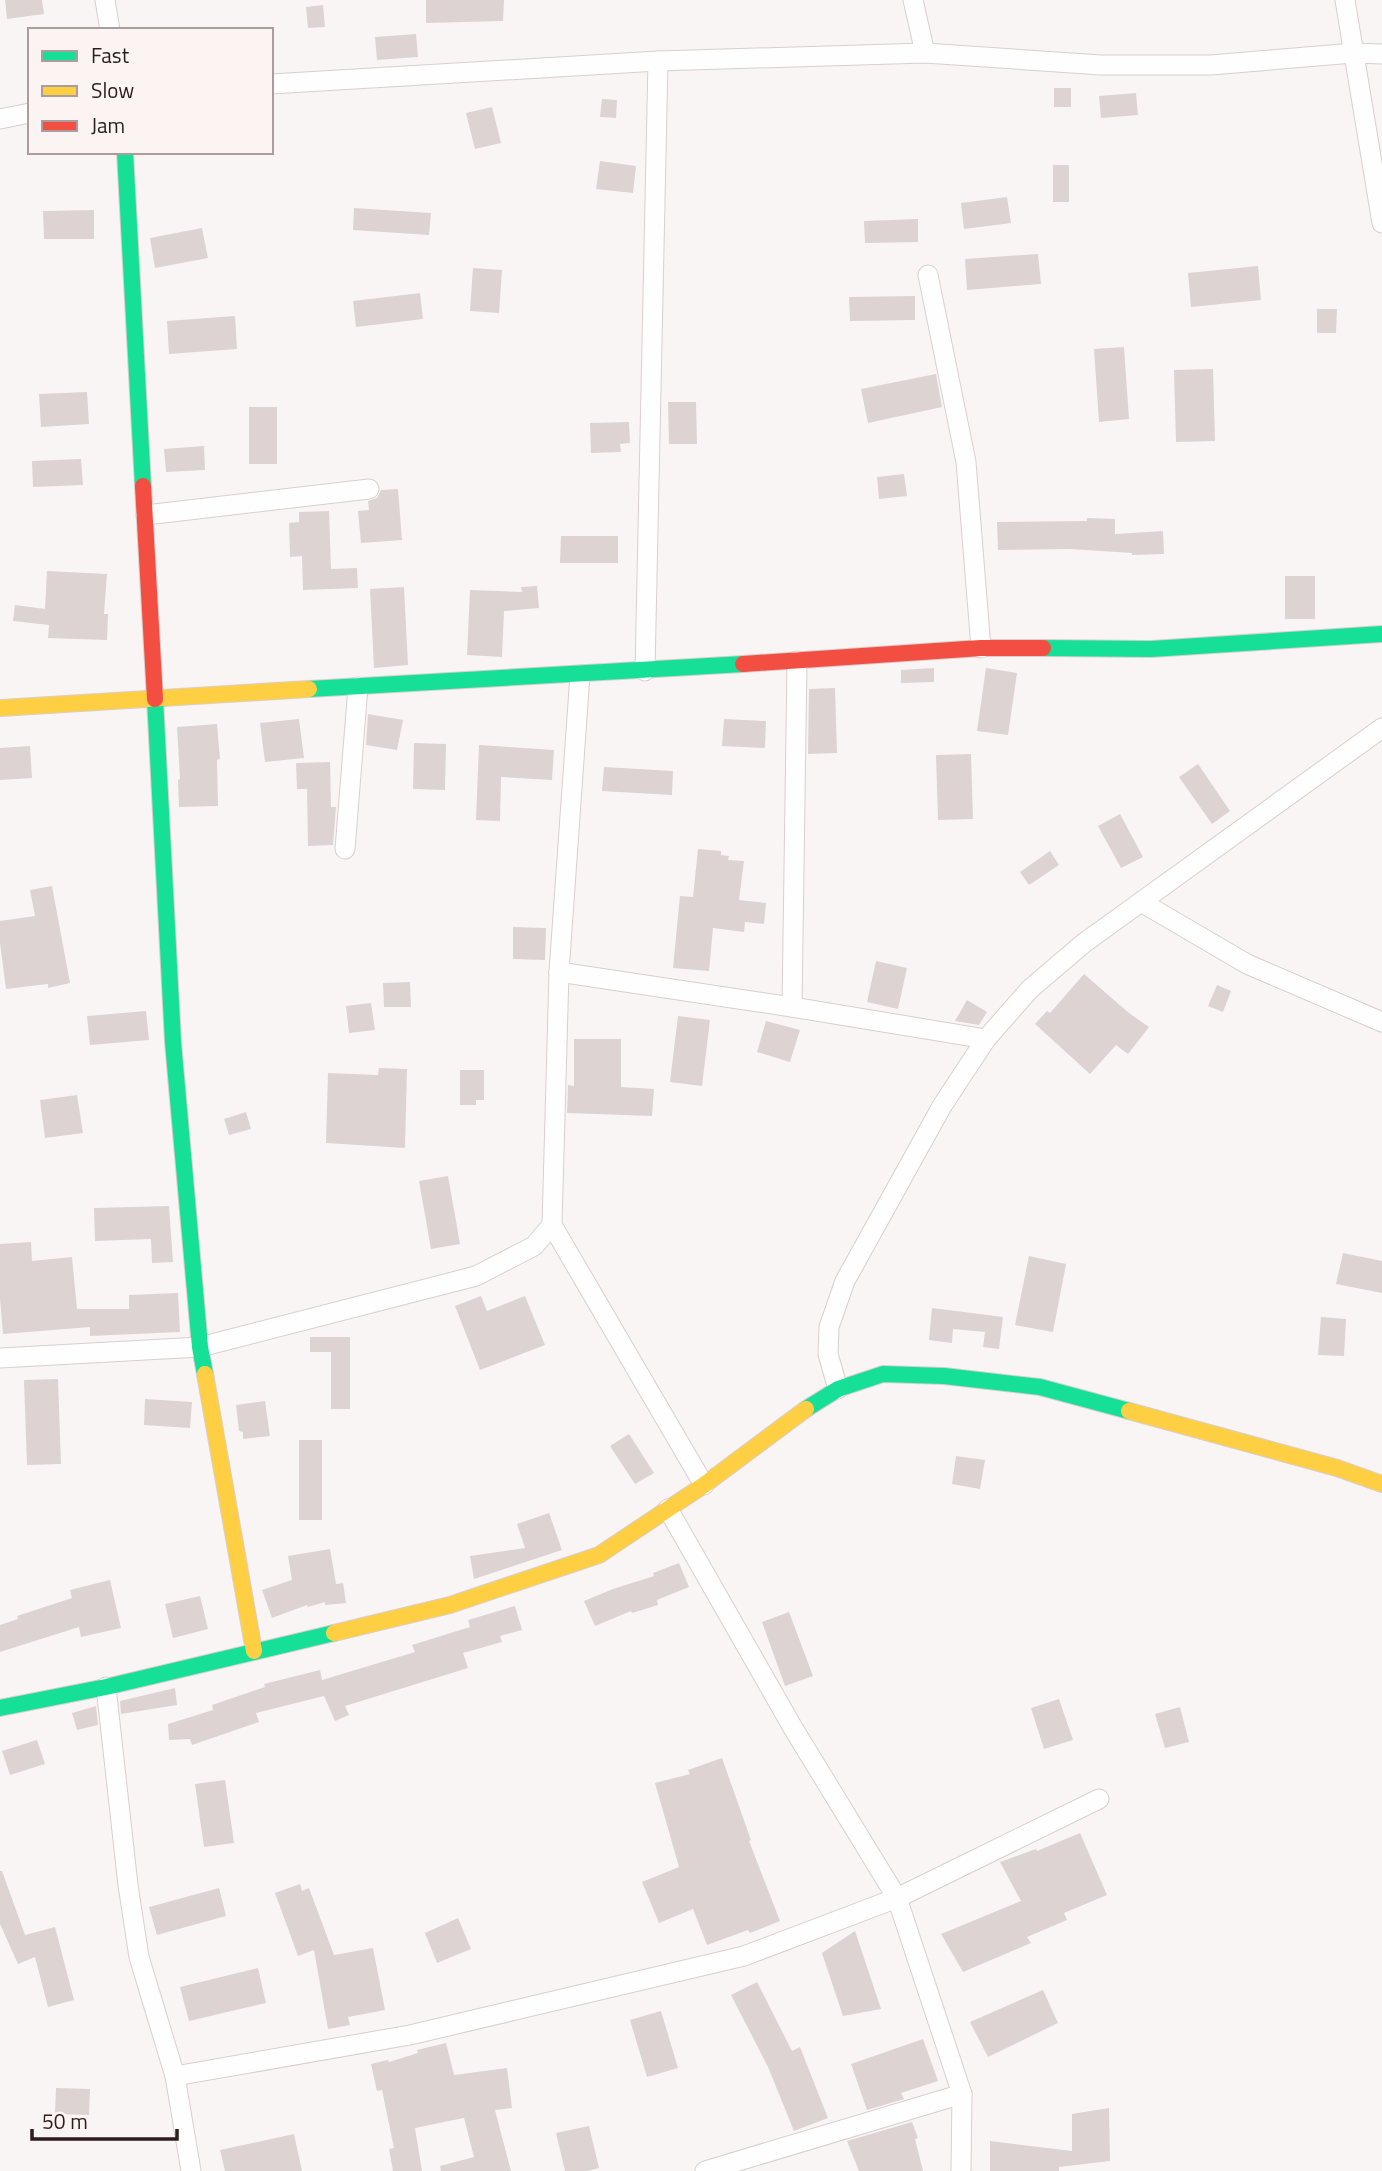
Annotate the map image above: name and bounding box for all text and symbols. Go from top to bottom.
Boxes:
legend [28,28,273,154]
text: Fast [91,39,130,71]
text: Slow [91,74,134,106]
text: Jam [91,109,125,141]
scale bar [32,2098,177,2142]
text: 50 m [42,2105,88,2137]

